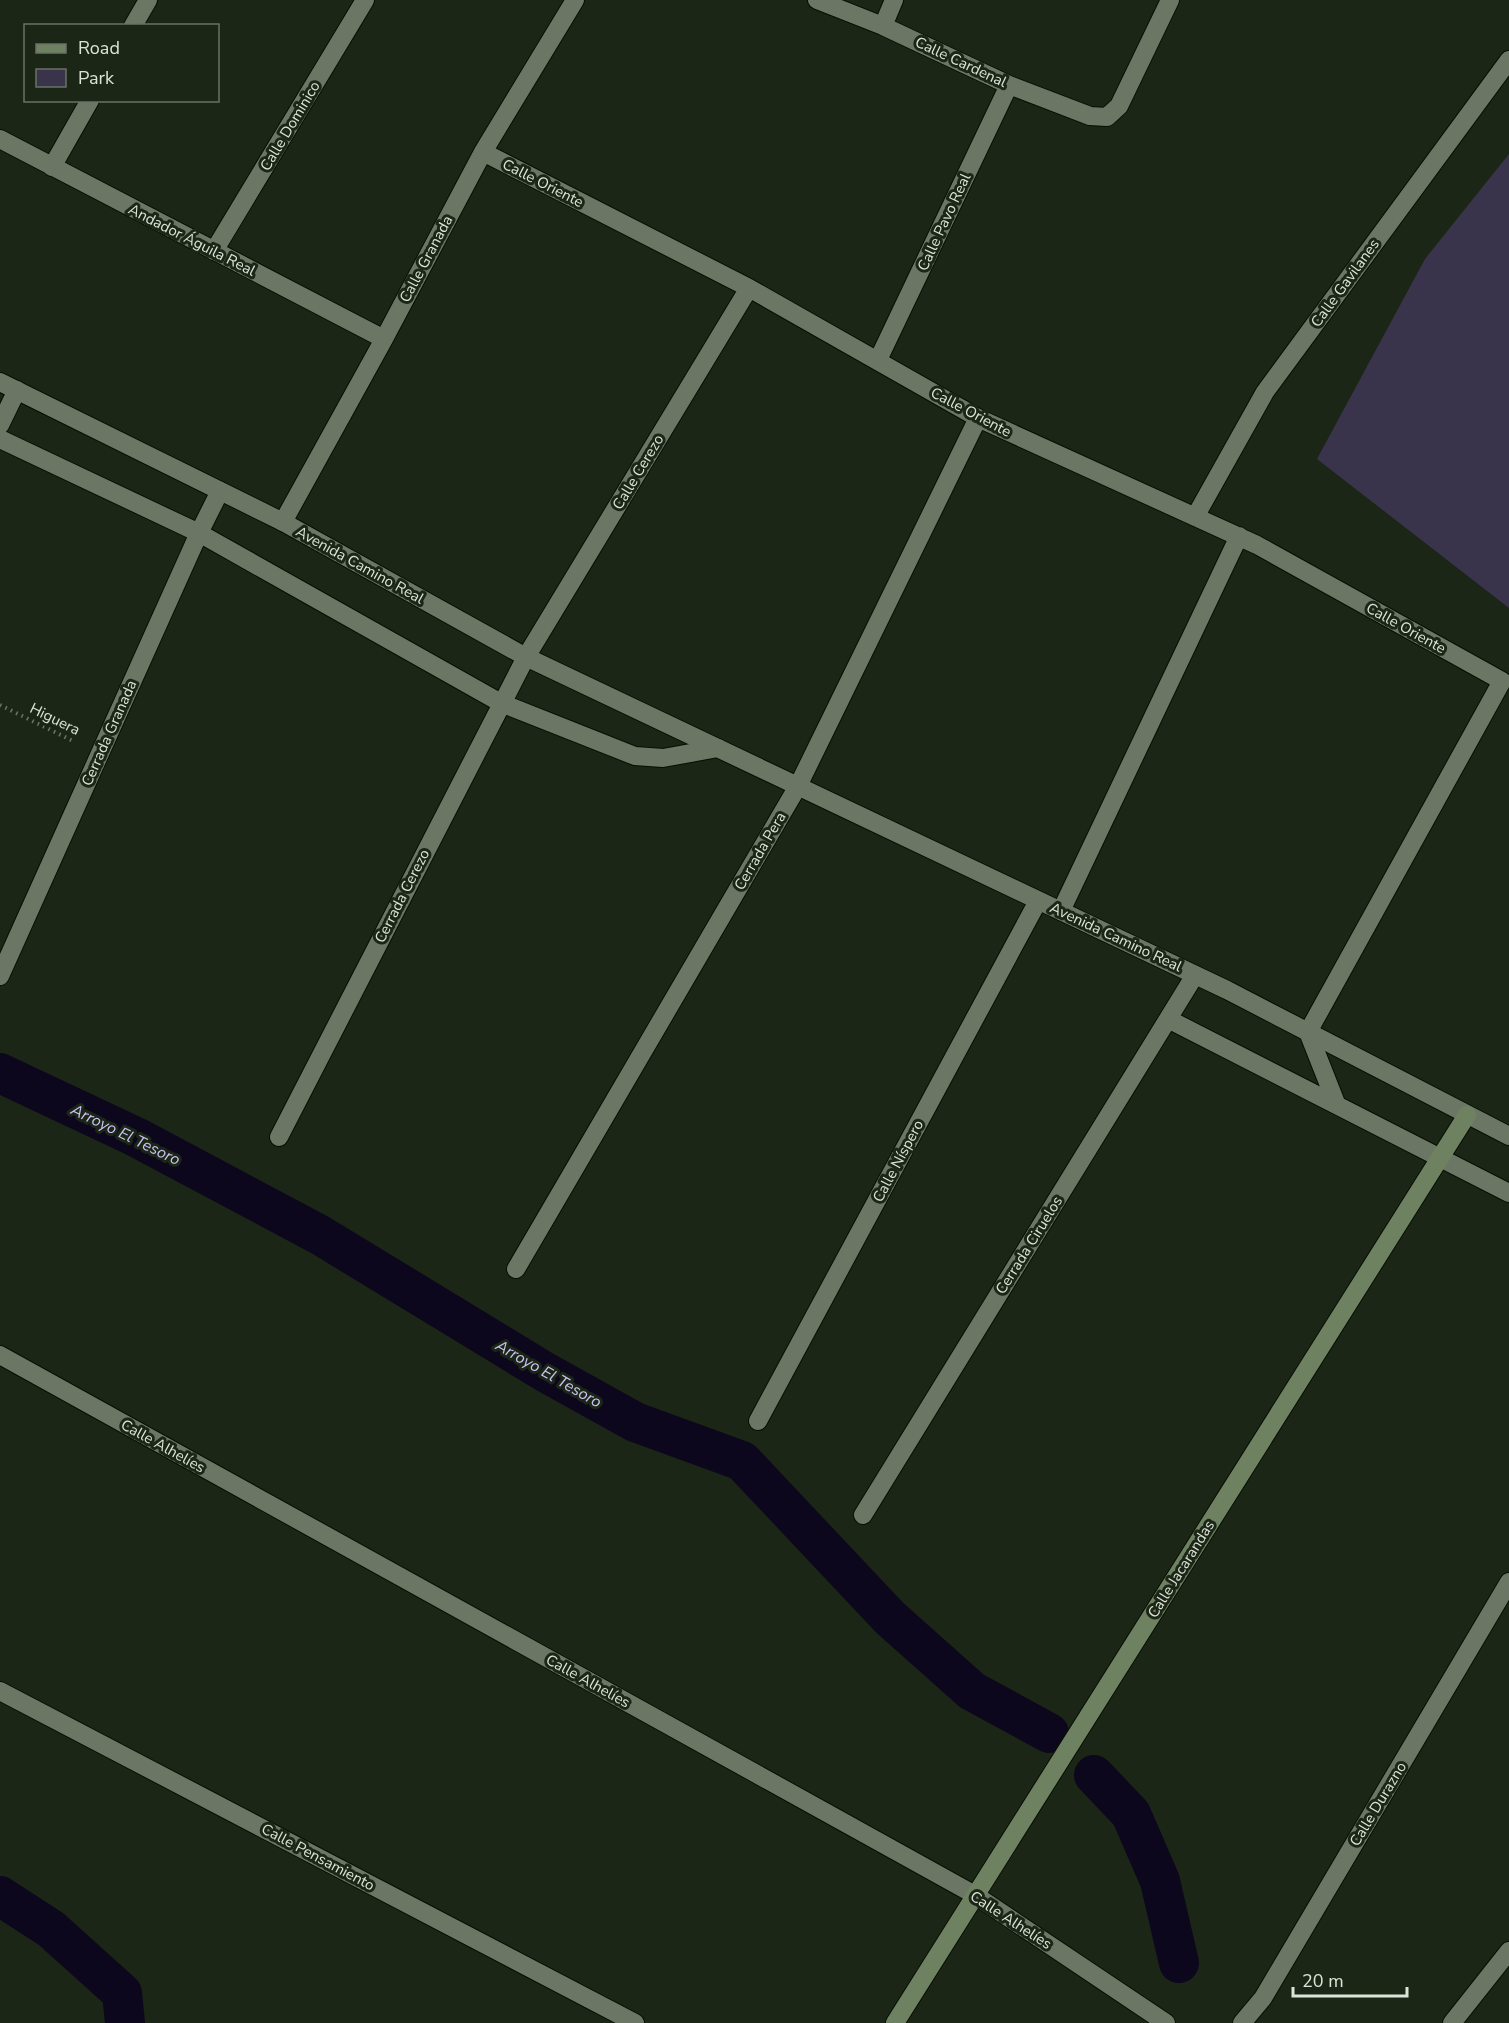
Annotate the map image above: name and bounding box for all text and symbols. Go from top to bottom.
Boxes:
legend [24,24,219,102]
street label: Calle Cardenal [912,32,1011,92]
text: Road [78,36,120,60]
text: Park [78,66,115,90]
street label: Calle Dominico [255,77,325,175]
street label: Calle Oriente [499,154,587,212]
street label: Calle Pavo Real [913,169,976,274]
street label: Andador Águila Real [125,199,260,281]
street label: Calle Granada [395,212,457,306]
street label: Calle Gavilanes [1306,235,1384,331]
street label: Calle Oriente [927,382,1015,442]
street label: Calle Cerezo [608,431,668,513]
street label: Avenida Camino Real [292,521,428,609]
street label: Calle Oriente [1362,598,1450,658]
street label: Cerrada Granada [77,677,141,789]
street label: Higuera [27,698,83,740]
street label: Cerrada Pera [730,808,790,894]
street label: Cerrada Cerezo [370,846,434,946]
street label: Avenida Camino Real [1047,898,1186,977]
water label: Arroyo El Tesoro [66,1098,184,1171]
street label: Calle Níspero [868,1116,928,1206]
street label: Cerrada Ciruelos [991,1192,1067,1298]
water label: Arroyo El Tesoro [491,1334,606,1413]
street label: Calle Alhelíes [117,1415,209,1477]
street label: Calle Jacarandas [1143,1516,1219,1622]
street label: Calle Alhelíes [542,1650,634,1712]
street label: Calle Durazno [1345,1758,1411,1850]
street label: Calle Pensamiento [258,1819,378,1895]
street label: Calle Alhelíes [966,1886,1056,1954]
scale bar [1293,1960,1407,1998]
text: 20 m [1302,1969,1344,1993]

